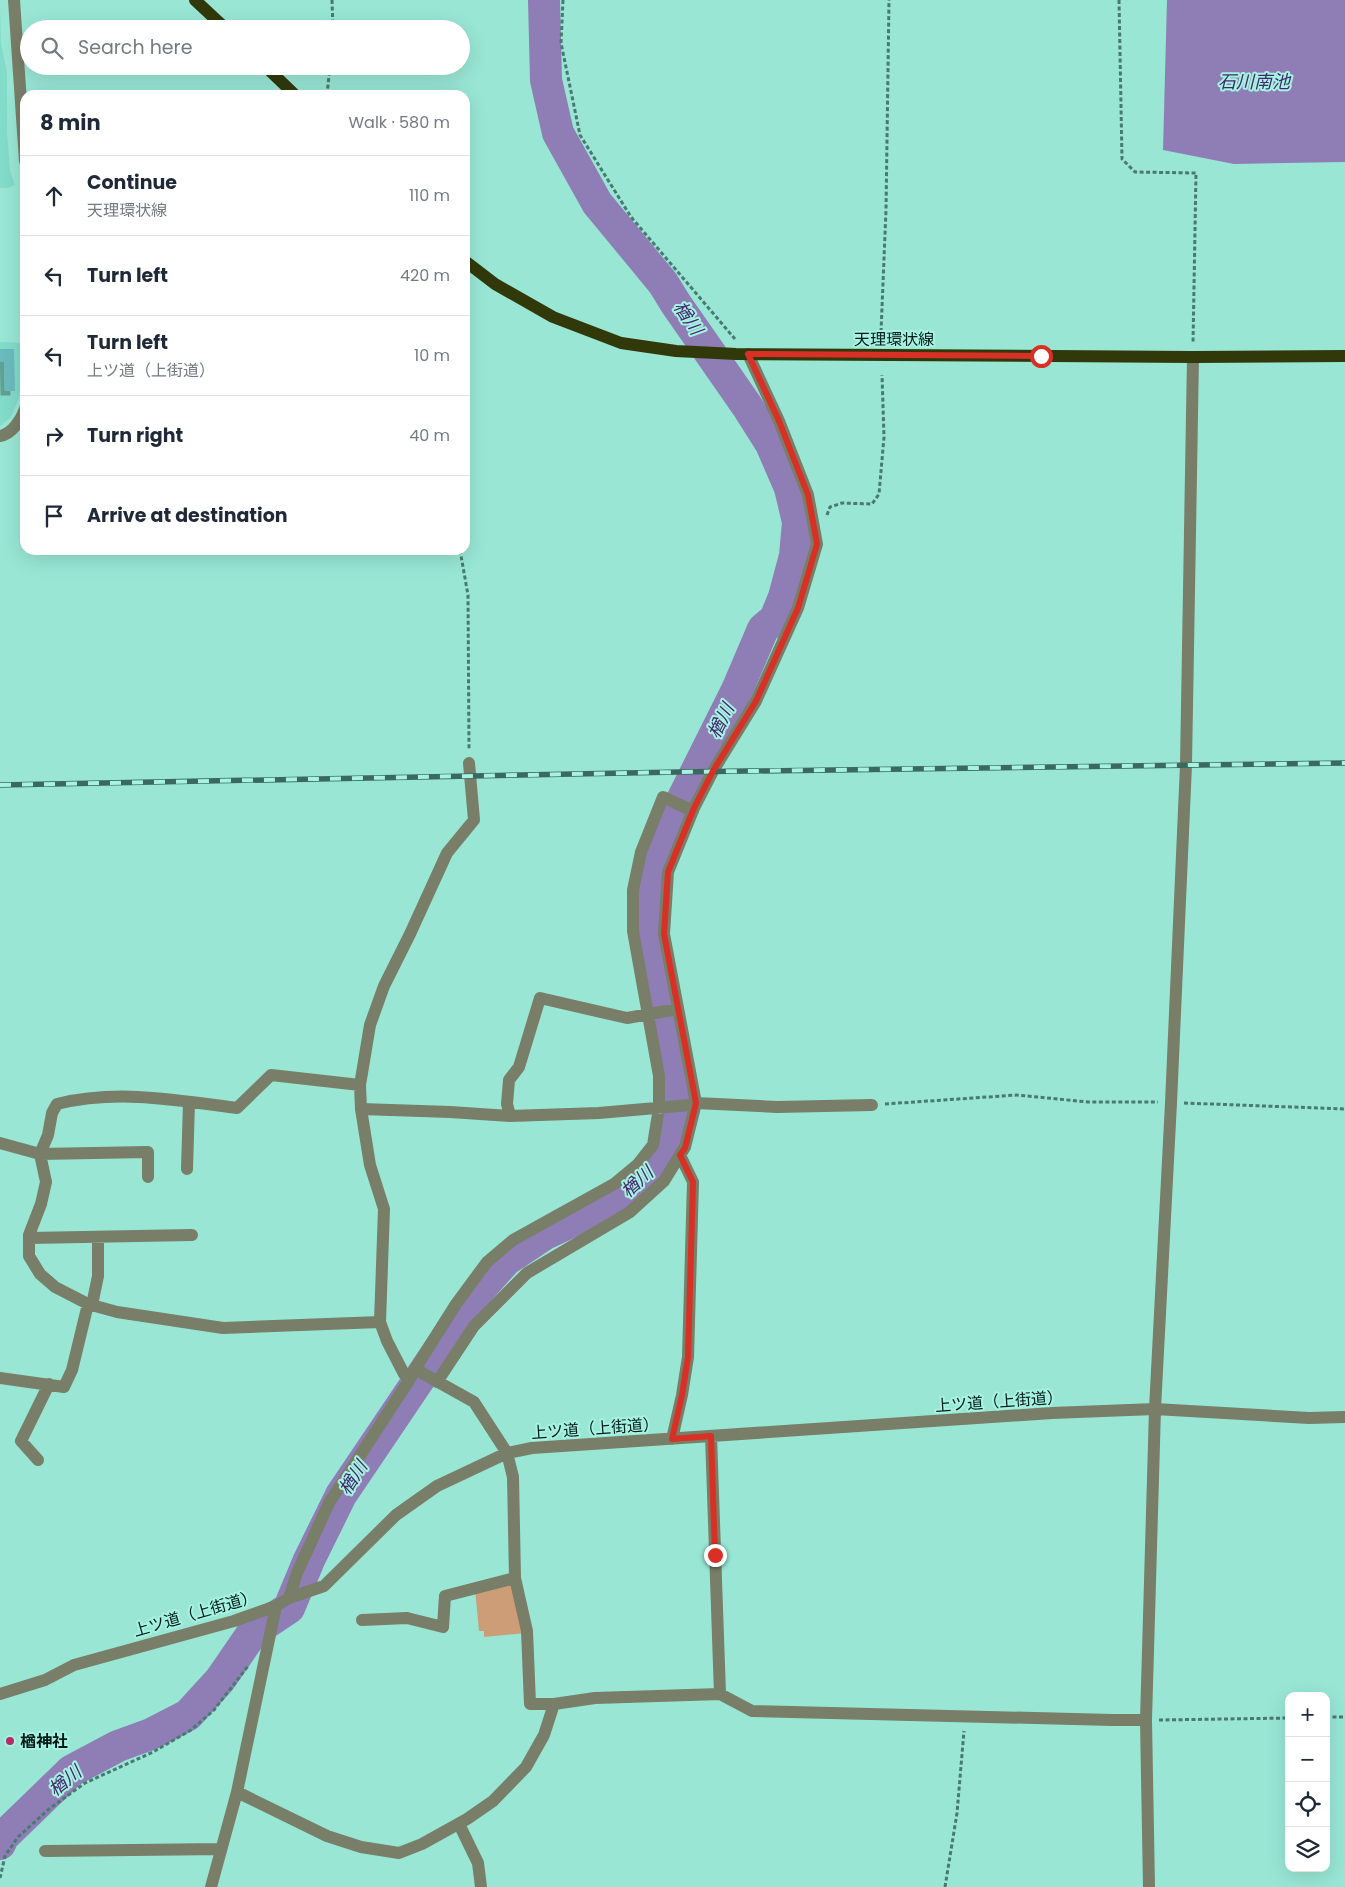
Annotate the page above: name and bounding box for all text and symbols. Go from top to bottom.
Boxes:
search box [20,20,470,75]
icon: search [38,34,66,62]
text: Search here [78,34,192,61]
water label: 石川南池 [1218,69,1292,94]
text: 8 min [40,108,101,137]
text: Walk · 580 m [349,111,450,134]
text: Continue [87,169,177,196]
icon: ahead [40,182,68,210]
text: 110 m [409,184,450,207]
text: 天理環状線 [87,199,167,222]
icon: left [40,262,68,290]
text: Turn left [87,262,168,289]
text: 420 m [400,264,450,287]
water label: 楢川 [668,296,710,341]
street label: 天理環状線 [854,328,934,351]
text: Turn left [87,329,168,356]
icon: left [40,342,68,370]
text: 10 m [414,344,450,367]
route start [1030,345,1053,368]
text: 上ツ道（上街道） [87,359,215,382]
icon: right [40,422,68,450]
text: Turn right [87,422,183,449]
text: 40 m [409,424,450,447]
icon: arrive [40,502,68,530]
text: Arrive at destination [87,502,288,529]
water label: 楢川 [701,697,741,742]
water label: 楢川 [615,1159,660,1203]
street label: 上ツ道（上街道） [934,1386,1064,1417]
street label: 上ツ道（上街道） [530,1413,660,1444]
water label: 楢川 [332,1454,374,1500]
route end [704,1544,727,1567]
street label: 上ツ道（上街道） [130,1585,260,1642]
map controls [1285,1692,1330,1872]
button: + [1285,1692,1330,1737]
place label: 楢神社 [20,1730,68,1753]
marker: 楢神社 [4,1735,16,1747]
button: − [1285,1737,1330,1782]
water label: 楢川 [43,1758,88,1802]
button: locate [1285,1782,1330,1827]
button: layers [1285,1827,1330,1872]

